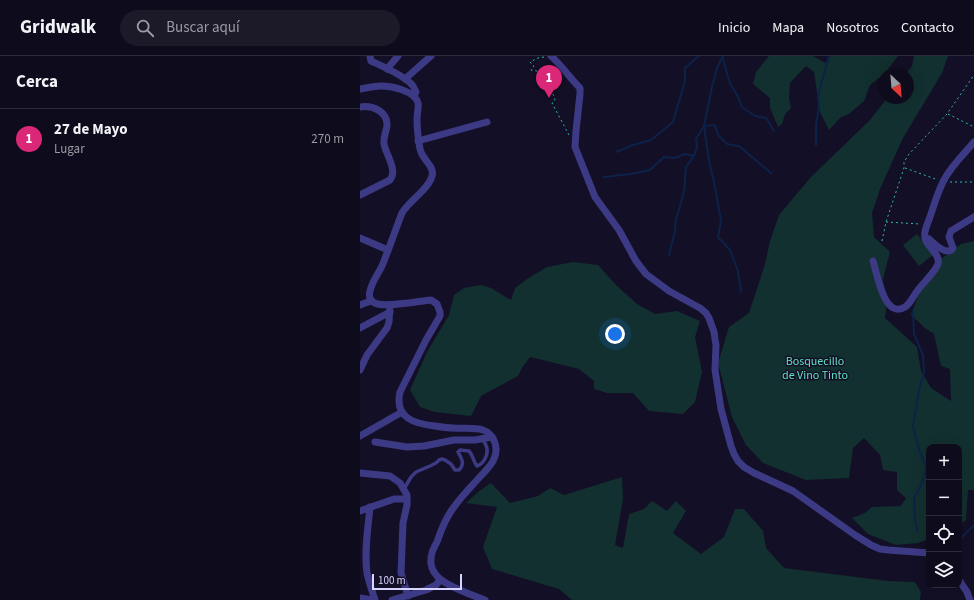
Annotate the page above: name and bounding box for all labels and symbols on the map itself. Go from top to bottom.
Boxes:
pin: 1 [536,65,562,98]
north arrow [878,68,914,104]
your location [605,324,625,344]
park label: Bosquecillo de Vino Tinto [782,353,848,384]
scale bar [372,572,462,591]

